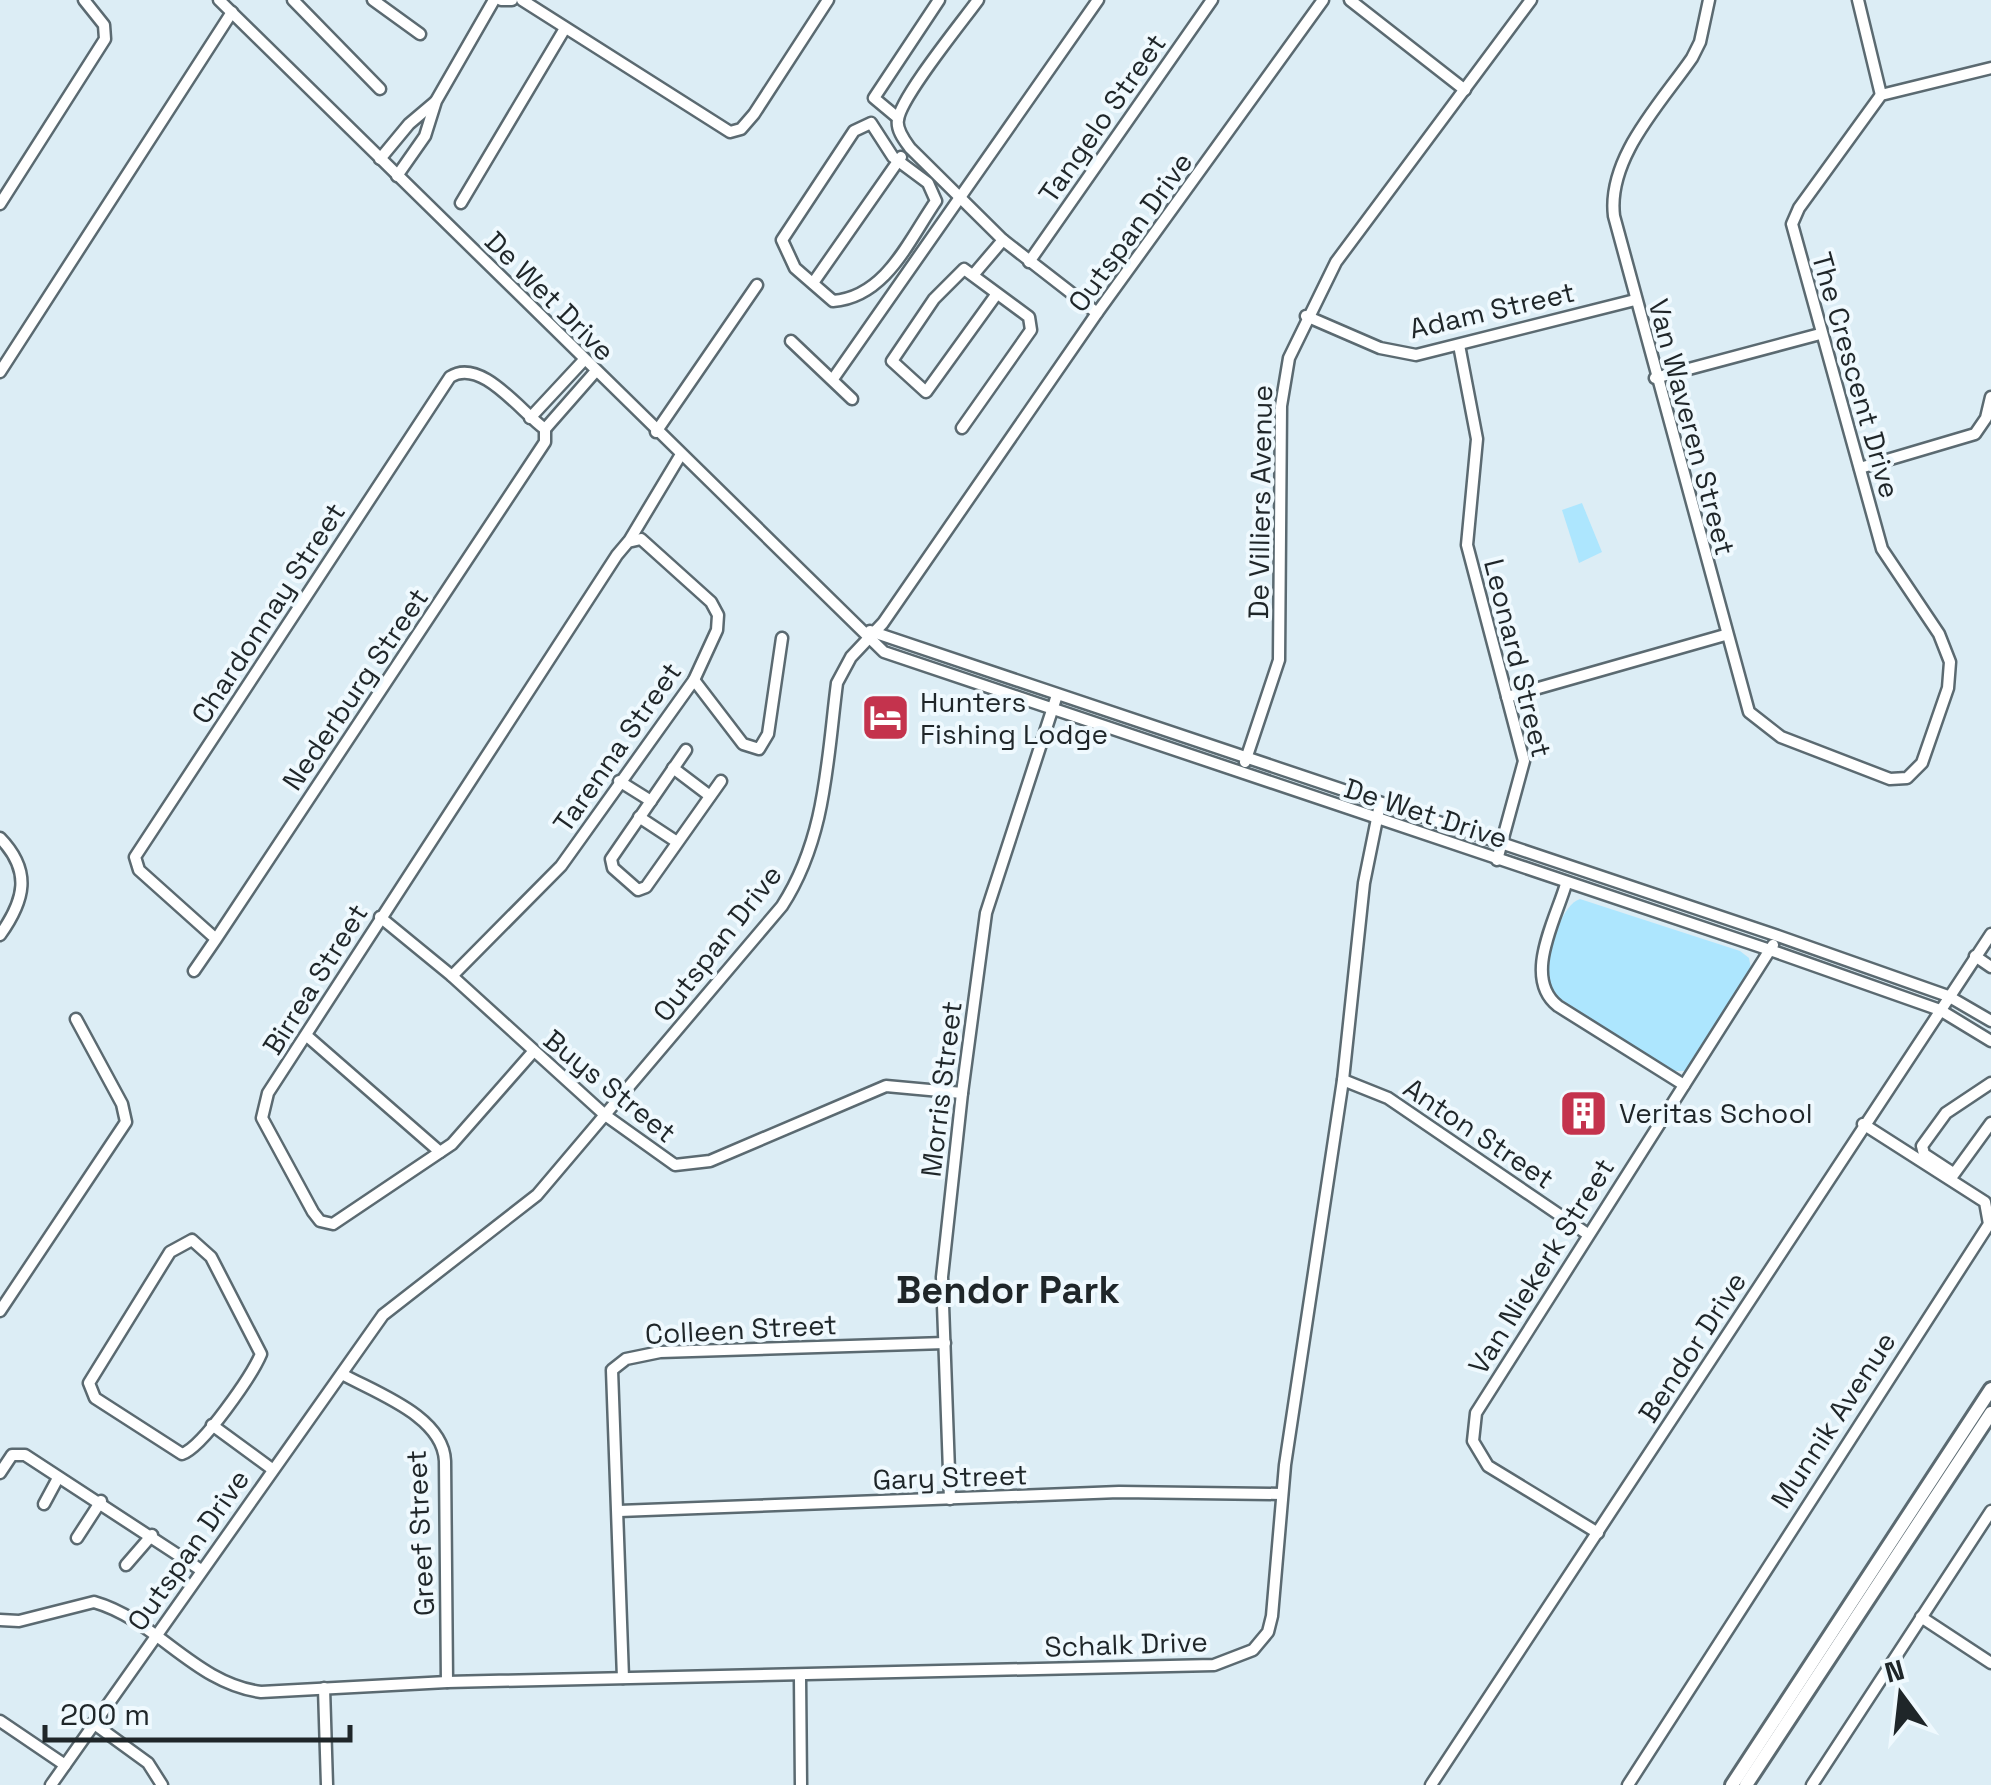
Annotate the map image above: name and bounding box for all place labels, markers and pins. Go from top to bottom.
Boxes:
place label: Hunters Fishing Lodge [920,684,1108,752]
hotel icon: Hunters Fishing Lodge [859,692,911,744]
building icon: Veritas School [1558,1087,1610,1139]
place label: Veritas School [1619,1095,1813,1131]

